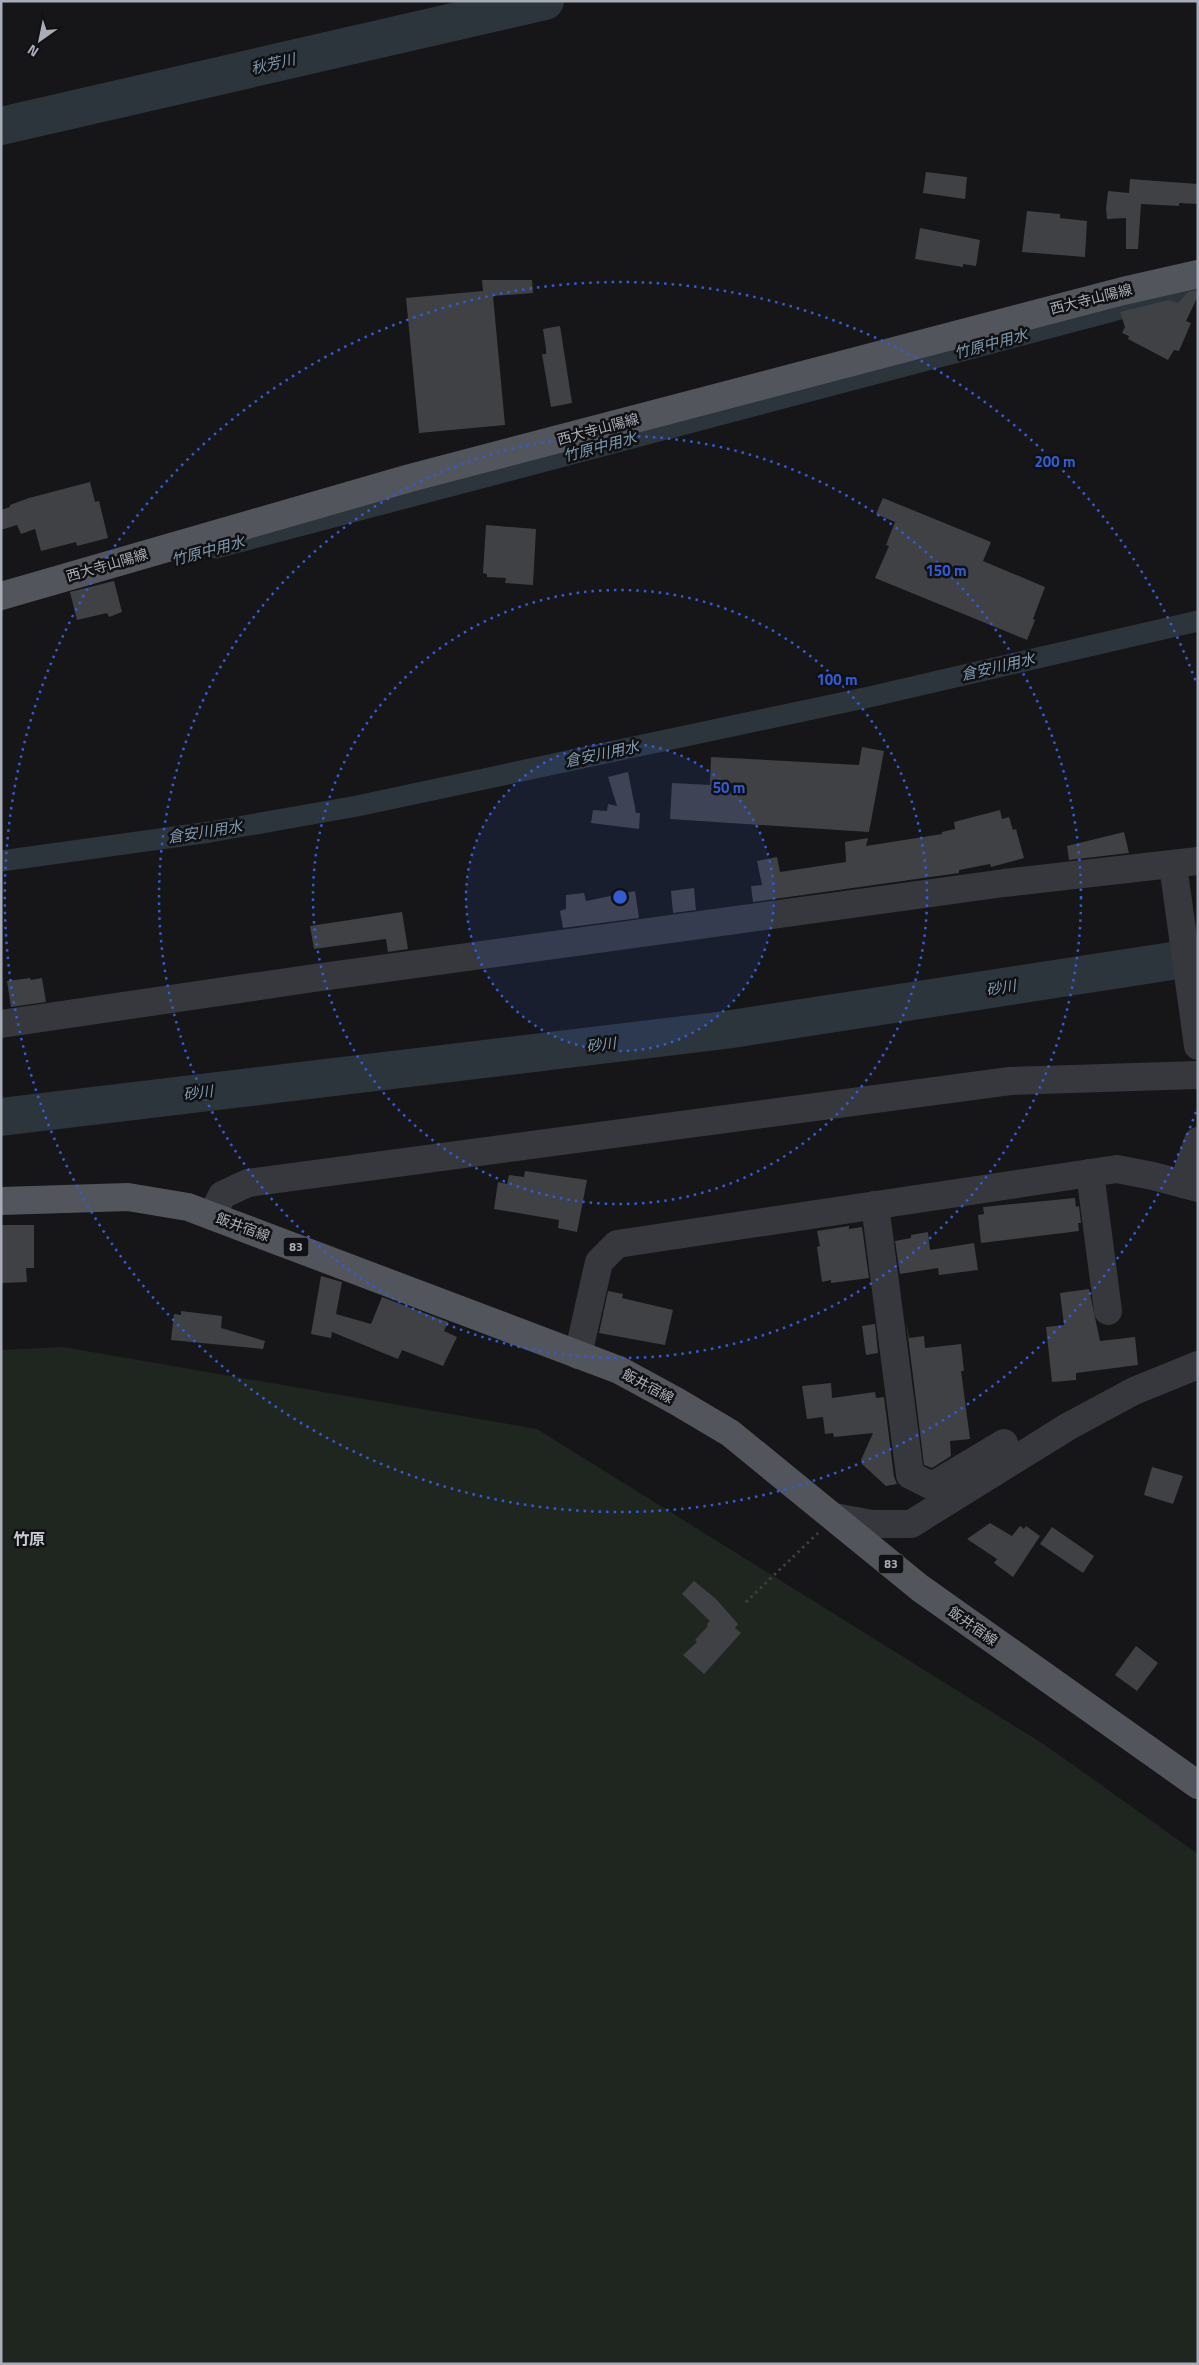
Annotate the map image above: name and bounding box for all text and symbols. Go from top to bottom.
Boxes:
north arrow [15,15,65,65]
text: N [23,40,42,63]
water label: 秋芳川 [248,47,299,80]
street label: 西大寺山陽線 [1048,278,1134,319]
water label: 竹原中用水 [952,322,1032,364]
street label: 西大寺山陽線 [555,408,641,450]
water label: 竹原中用水 [561,425,641,467]
text: 200 m [1034,450,1076,473]
water label: 竹原中用水 [169,529,249,571]
street label: 西大寺山陽線 [64,543,150,586]
text: 150 m [925,559,967,582]
water label: 倉安川用水 [959,646,1039,686]
text: 100 m [816,668,858,691]
water label: 倉安川用水 [563,734,643,773]
text: 50 m [713,776,745,799]
water label: 倉安川用水 [166,814,246,849]
centre of rings [611,888,629,906]
water label: 砂川 [984,973,1020,1001]
water label: 砂川 [585,1031,619,1058]
water label: 砂川 [182,1079,216,1106]
street label: 飯井宿線 [213,1207,273,1246]
road number: 83 [284,1238,308,1256]
street label: 飯井宿線 [619,1363,678,1408]
district label: 竹原 [13,1527,45,1551]
road number: 83 [878,1555,904,1574]
street label: 飯井宿線 [944,1601,1002,1650]

